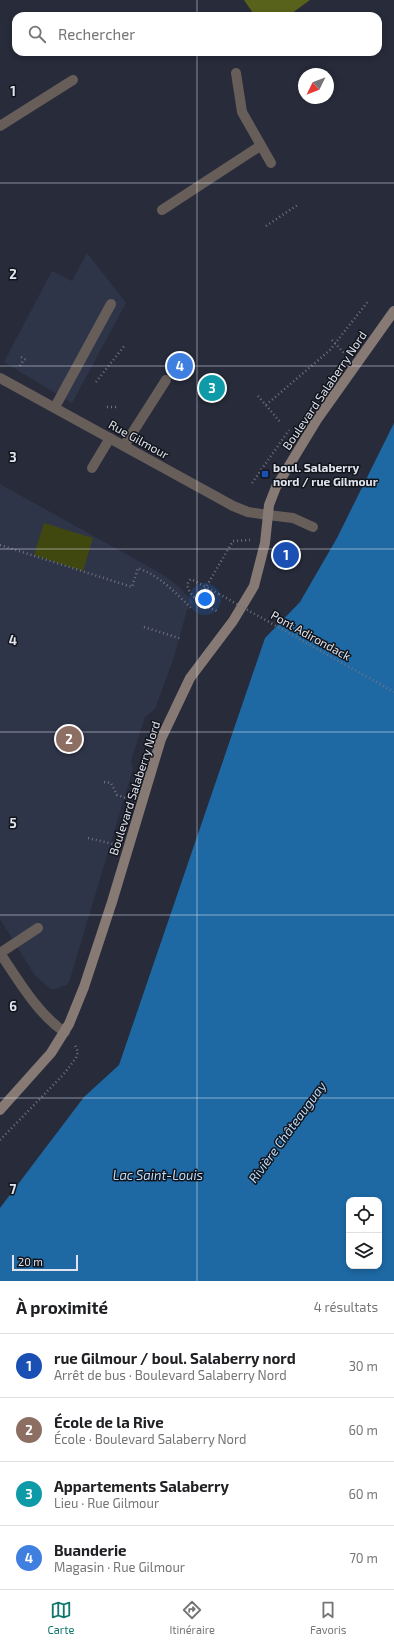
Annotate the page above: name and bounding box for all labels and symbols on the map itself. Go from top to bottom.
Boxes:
north arrow [298,68,334,104]
text: 1 [10,83,16,99]
text: 2 [9,266,17,282]
street label: Boulevard Salaberry Nord [279,328,369,452]
pin: 4 [167,351,193,381]
pin: 3 [199,373,225,403]
street label: Rue Gilmour [107,417,172,461]
text: 3 [9,449,17,465]
place label: boul. Salaberry nord / rue Gilmour [273,460,378,488]
marker: boul. Salaberry nord / rue Gilmour [260,469,270,479]
pin: 1 [273,540,299,570]
your location [195,589,215,609]
street label: Pont Adirondack [269,607,353,663]
text: 4 [9,632,17,648]
street label: Boulevard Salaberry Nord [106,719,162,857]
pin: 2 [56,724,82,754]
text: 5 [9,815,17,831]
text: 6 [9,998,17,1014]
water label: Rivière Châteauguay [245,1078,329,1186]
water label: Lac Saint-Louis [113,1167,204,1183]
text: 7 [10,1181,17,1197]
scale bar [12,1253,78,1272]

